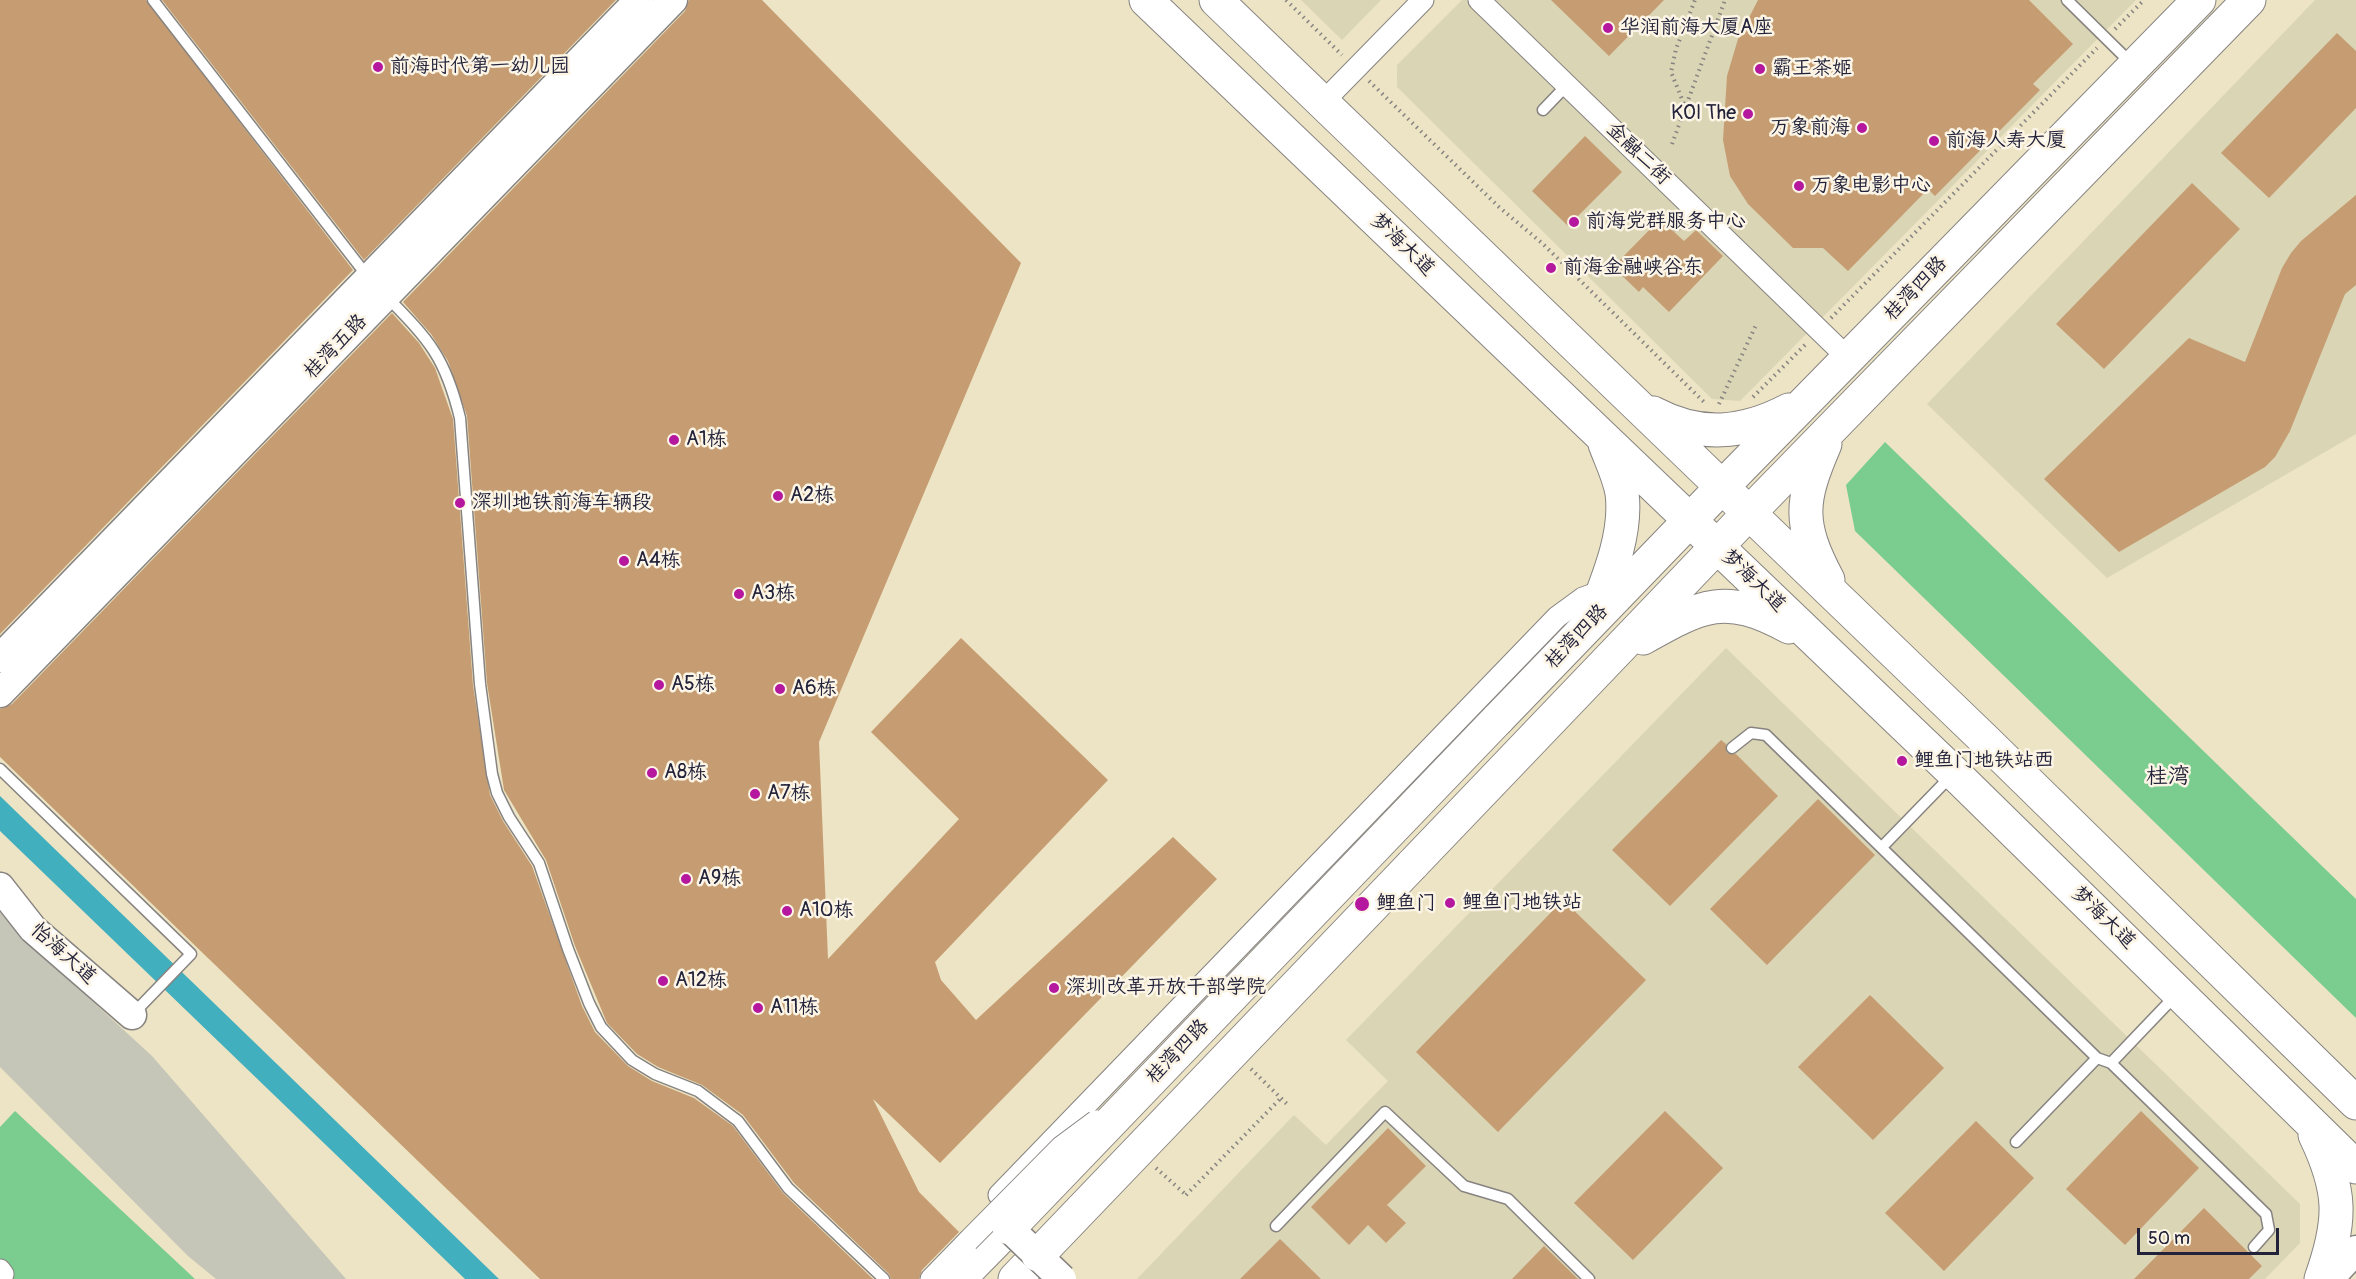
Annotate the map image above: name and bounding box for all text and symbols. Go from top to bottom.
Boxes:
place label: 华润前海大厦A座 [1620,16,1773,40]
marker: 华润前海大厦A座 [1601,21,1615,35]
place label: 前海时代第一幼儿园 [390,55,570,79]
place label: 霸王茶姬 [1772,57,1852,81]
marker: 前海时代第一幼儿园 [371,60,385,74]
marker: 霸王茶姬 [1753,62,1767,76]
place label: KOI The [1671,102,1736,126]
marker: KOI The [1741,107,1755,121]
place label: 万象前海 [1770,116,1850,140]
street label: 金融二街 [1601,118,1675,190]
marker: 万象前海 [1855,121,1869,135]
place label: 前海人寿大厦 [1946,129,2066,153]
marker: 前海人寿大厦 [1927,134,1941,148]
place label: 万象电影中心 [1811,174,1931,198]
marker: 万象电影中心 [1792,179,1806,193]
street label: 梦海大道 [1365,209,1439,281]
place label: 前海党群服务中心 [1586,210,1746,234]
marker: 前海党群服务中心 [1567,215,1581,229]
street label: 桂湾四路 [1880,252,1952,326]
place label: 前海金融峡谷东 [1563,256,1703,280]
marker: 前海金融峡谷东 [1544,261,1558,275]
street label: 桂湾五路 [300,310,372,384]
place label: A1栋 [686,428,727,452]
marker: A1栋 [667,433,681,447]
place label: A2栋 [790,484,834,508]
marker: A2栋 [771,489,785,503]
place label: 深圳地铁前海车辆段 [472,491,652,515]
marker: 深圳地铁前海车辆段 [453,496,467,510]
street label: 梦海大道 [1716,545,1790,617]
place label: A4栋 [636,549,681,573]
marker: A4栋 [617,554,631,568]
place label: A3栋 [751,582,795,606]
marker: A3栋 [732,587,746,601]
street label: 桂湾四路 [1541,600,1613,674]
place label: A5栋 [671,673,715,697]
place label: A6栋 [792,677,837,701]
marker: A5栋 [652,678,666,692]
marker: A6栋 [773,682,787,696]
place label: 鲤鱼门地铁站西 [1914,749,2054,773]
marker: 鲤鱼门地铁站西 [1895,754,1909,768]
place label: A8栋 [664,761,707,785]
district label: 桂湾 [2146,764,2190,790]
marker: A8栋 [645,766,659,780]
place label: A7栋 [767,782,811,806]
marker: A7栋 [748,787,762,801]
place label: A9栋 [698,867,741,891]
marker: A9栋 [679,872,693,886]
street label: 梦海大道 [2066,882,2140,954]
place label: 鲤鱼门地铁站 [1462,891,1582,915]
place label: 鲤鱼门 [1376,892,1436,916]
marker: 鲤鱼门 [1353,895,1371,913]
marker: 鲤鱼门地铁站 [1443,896,1457,910]
place label: A10栋 [799,899,853,923]
marker: A10栋 [780,904,794,918]
street label: 怡海大道 [25,918,101,990]
place label: A12栋 [675,969,727,993]
marker: A12栋 [656,974,670,988]
place label: 深圳改革开放干部学院 [1066,976,1266,1000]
marker: 深圳改革开放干部学院 [1047,981,1061,995]
place label: A11栋 [770,996,819,1020]
marker: A11栋 [751,1001,765,1015]
street label: 桂湾四路 [1142,1015,1214,1089]
scale bar [2140,1216,2282,1254]
text: 50 m [2148,1227,2190,1250]

